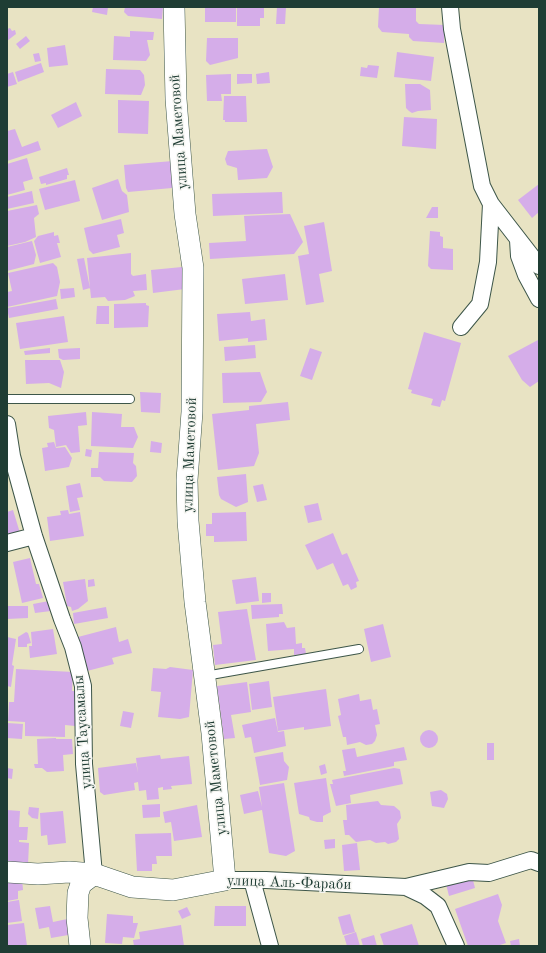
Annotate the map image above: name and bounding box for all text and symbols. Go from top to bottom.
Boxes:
street label: улица Маметовой [166,74,192,190]
street label: улица Маметовой [179,397,201,513]
street label: улица Таусамалы [70,674,96,790]
street label: улица Маметовой [201,720,231,836]
street label: улица Аль-Фараби [226,872,352,894]

